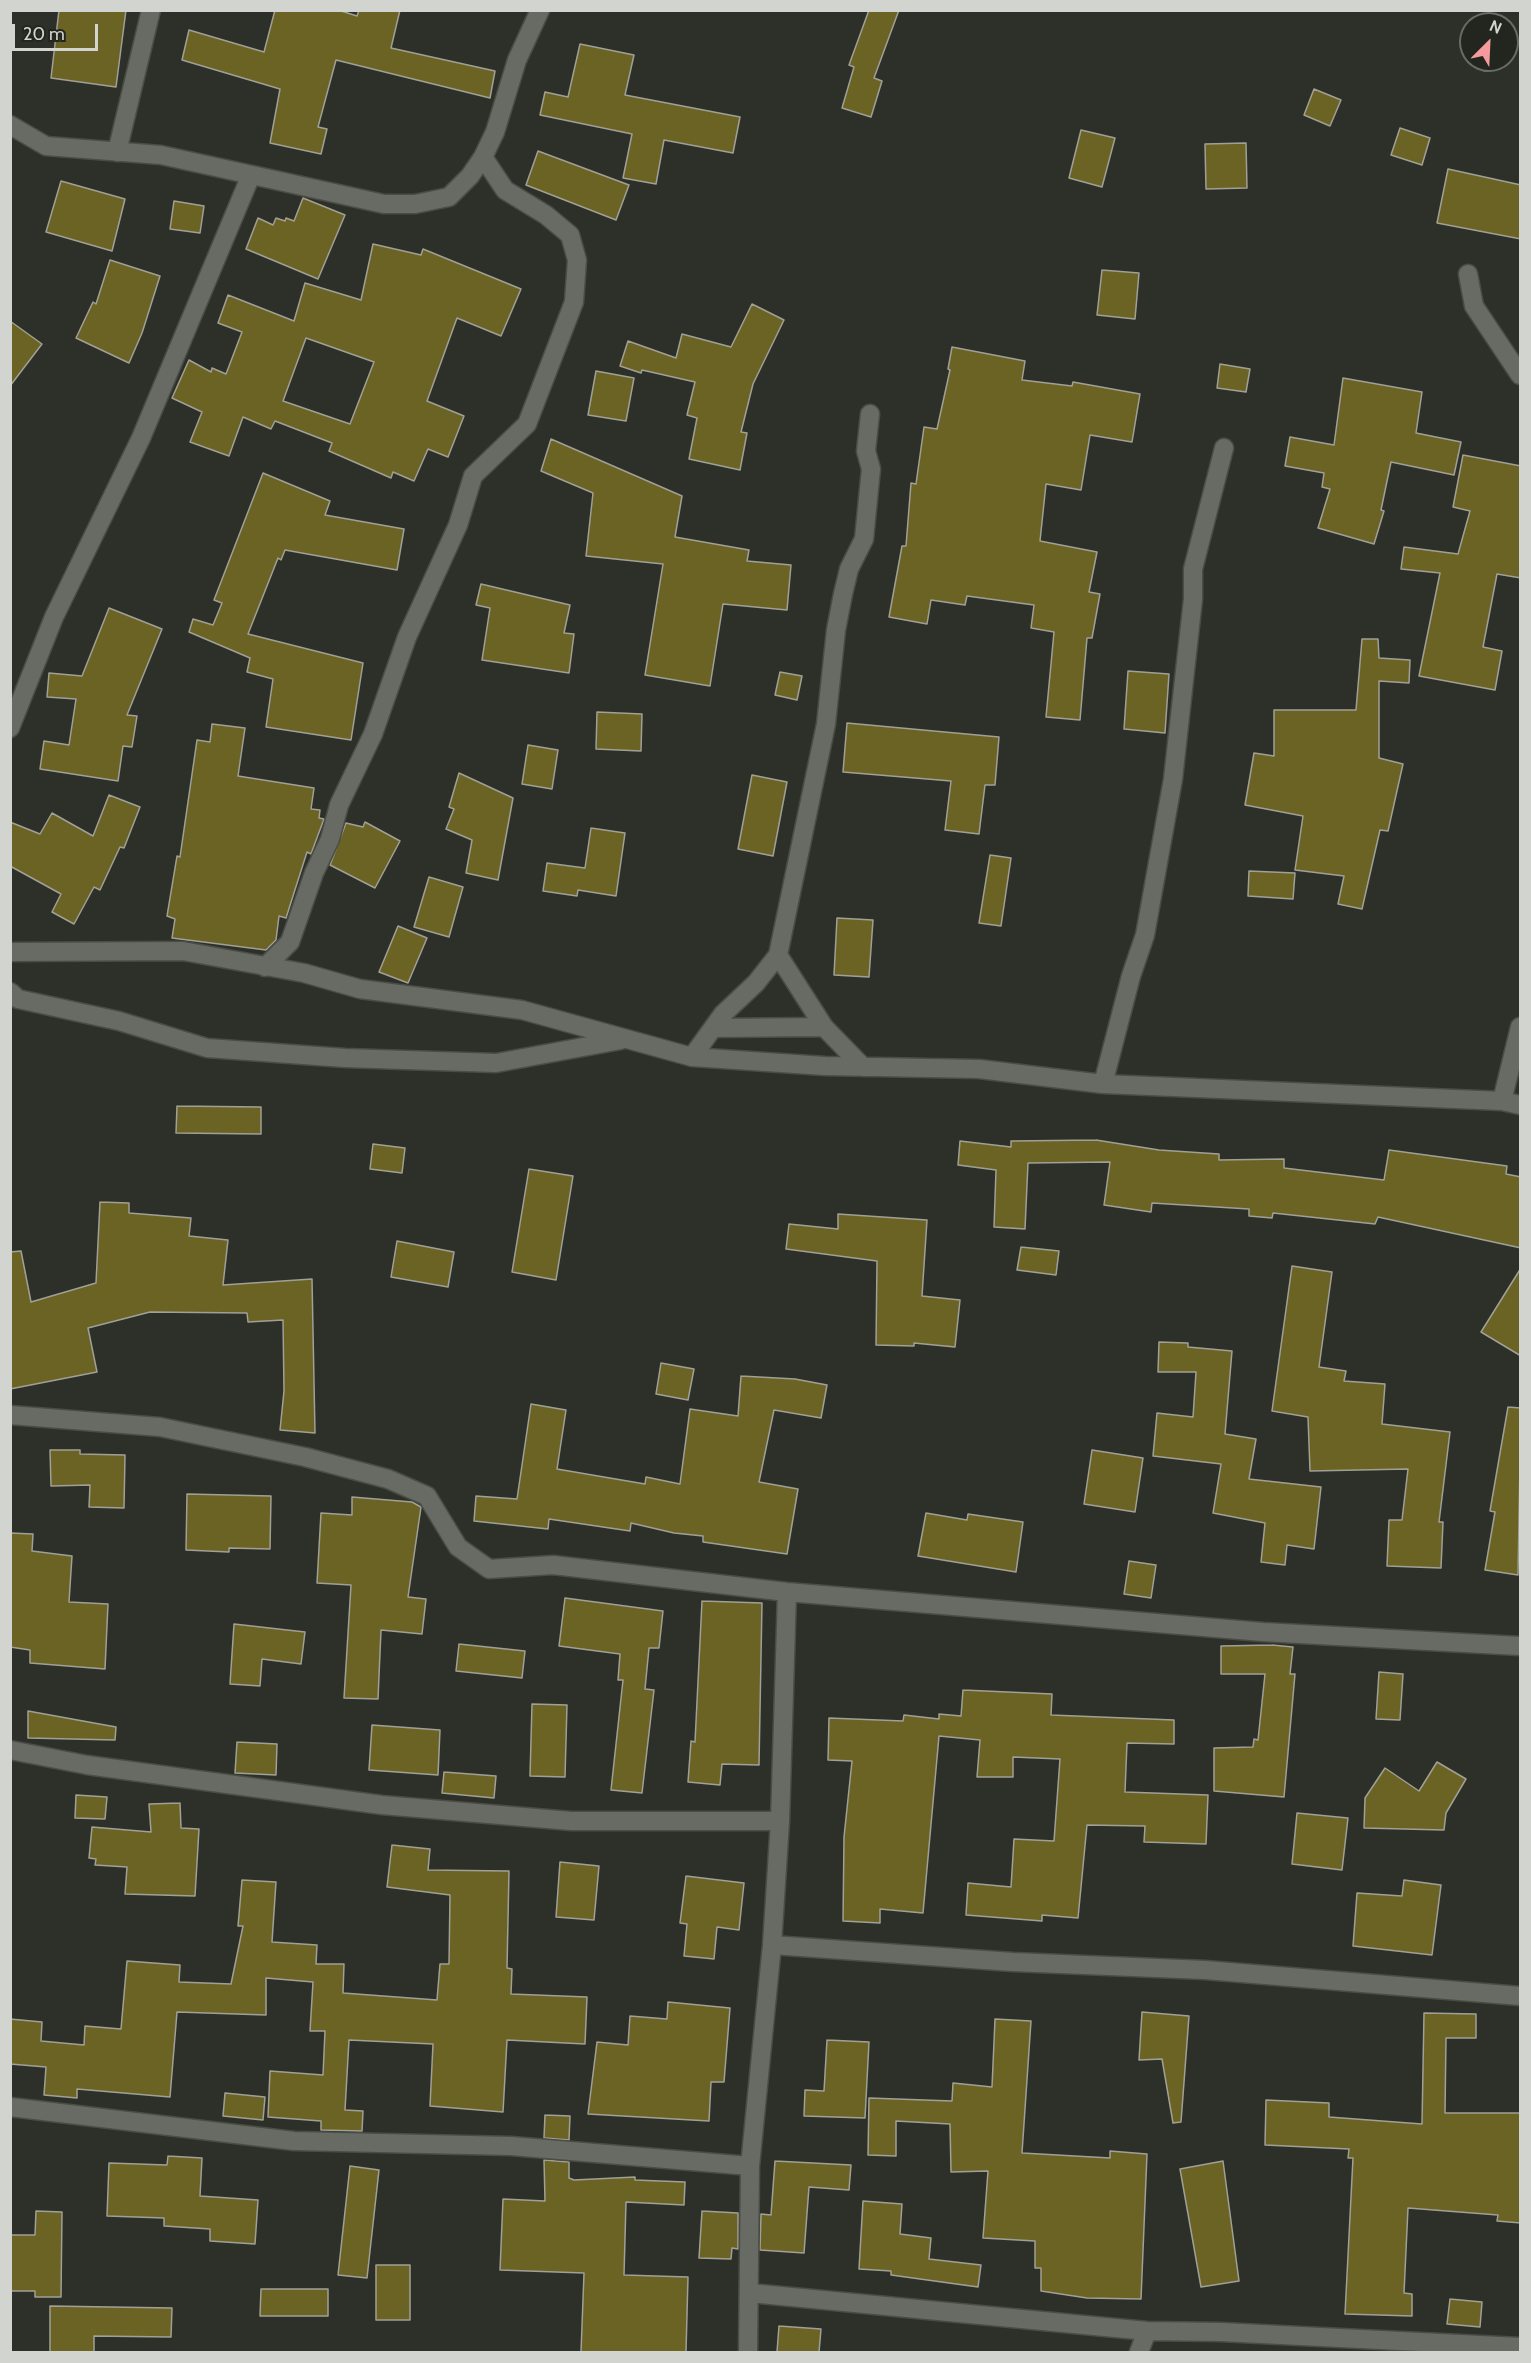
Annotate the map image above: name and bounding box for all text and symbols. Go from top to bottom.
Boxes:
scale bar [15,12,100,50]
north arrow [1459,12,1519,72]
text: N [1487,16,1505,38]
text: 20 m [23,23,65,45]

